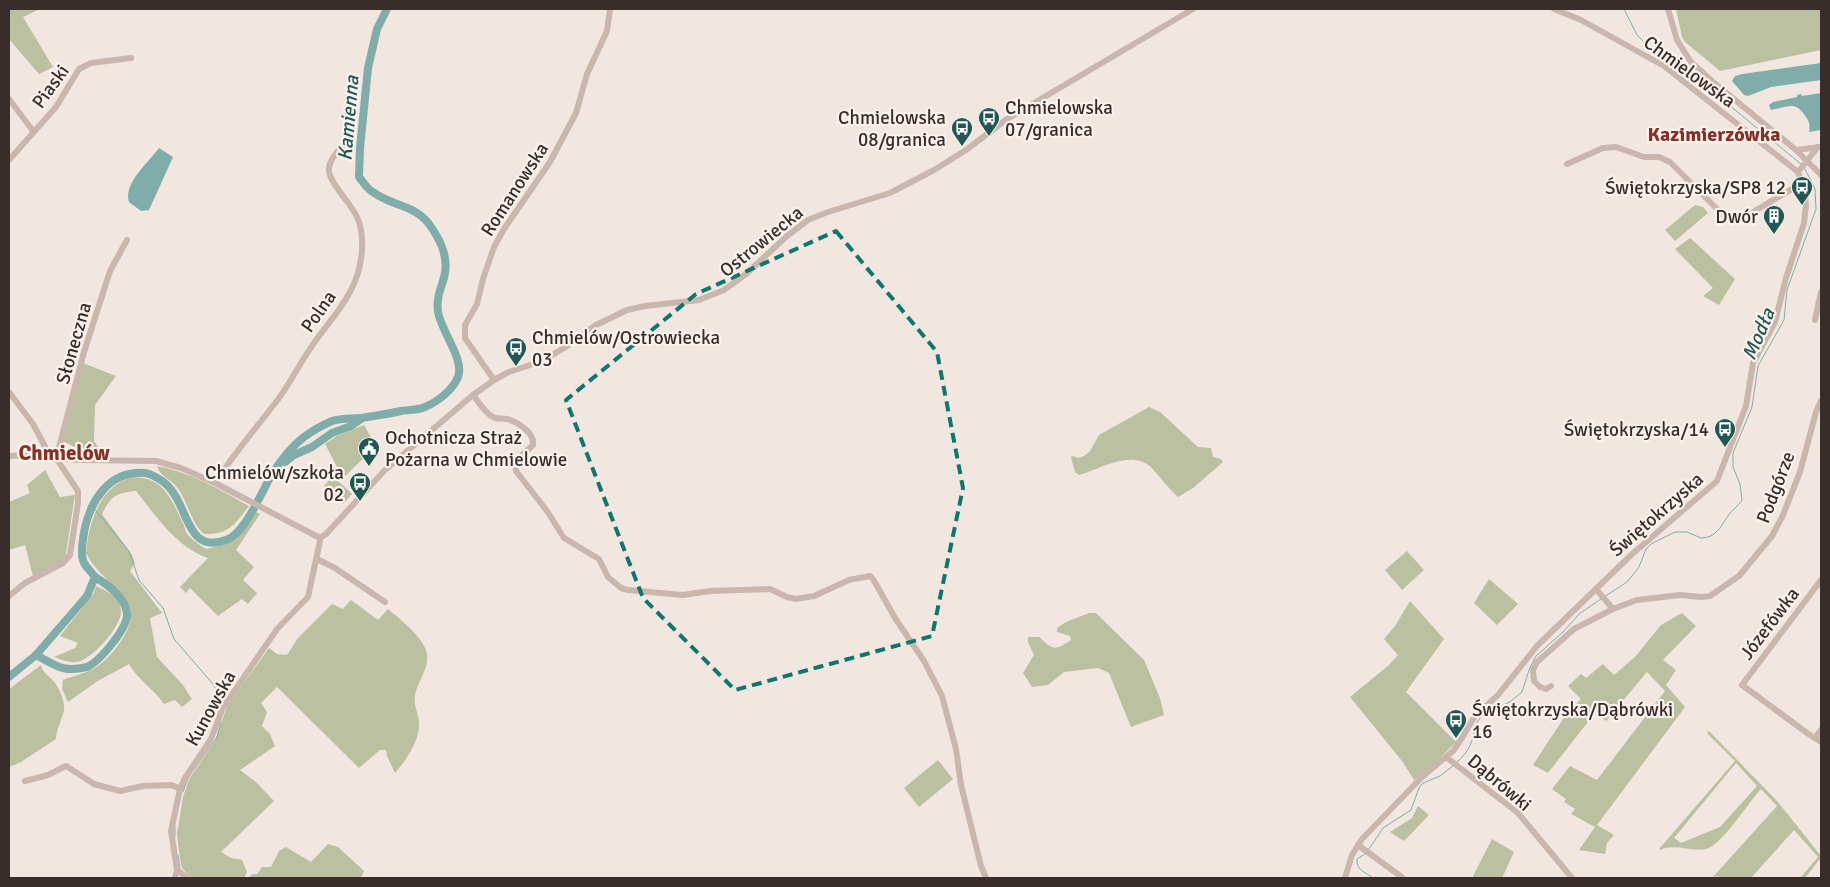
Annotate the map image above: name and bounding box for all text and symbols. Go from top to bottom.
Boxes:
street label: Chmielowska [1639,30,1740,113]
street label: Piaski [27,60,75,113]
water label: Kamienna [332,74,365,162]
place label: Chmielowska 07/granica [1005,96,1113,142]
place label: Chmielowska 08/granica [838,106,946,152]
bus stop icon: Chmielowska 07/granica [977,106,1001,137]
bus stop icon: Chmielowska 08/granica [950,116,974,147]
district label: Kazimierzówka [1648,122,1780,147]
street label: Romanowska [476,138,554,241]
bus stop icon: Świętokrzyska/SP8 12 [1790,175,1814,206]
place label: Świętokrzyska/SP8 12 [1605,176,1786,200]
street label: Ostrowiecka [715,201,808,283]
building icon: Dwór [1762,204,1786,235]
place label: Dwór [1715,205,1758,229]
street label: Polna [296,286,342,337]
street label: Słoneczna [51,300,97,387]
water label: Modła [1736,304,1781,364]
place label: Chmielów/Ostrowiecka 03 [532,326,720,372]
bus stop icon: Chmielów/Ostrowiecka 03 [504,336,528,367]
bus stop icon: Świętokrzyska/14 [1713,417,1737,448]
place label: Świętokrzyska/14 [1564,418,1709,442]
place label: Ochotnicza Straż Pożarna w Chmielowie [385,426,567,472]
public building icon: Ochotnicza Straż Pożarna w Chmielowie [357,436,381,467]
district label: Chmielów [18,440,110,466]
street label: Podgórze [1751,448,1801,527]
place label: Chmielów/szkoła 02 [205,461,344,507]
street label: Świętokrzyska [1605,467,1709,562]
bus stop icon: Chmielów/szkoła 02 [348,471,372,502]
street label: Józefówka [1735,583,1805,665]
street label: Kunowska [180,667,241,750]
place label: Świętokrzyska/Dąbrówki 16 [1472,698,1673,744]
bus stop icon: Świętokrzyska/Dąbrówki 16 [1444,708,1468,739]
street label: Dąbrówki [1462,749,1536,817]

